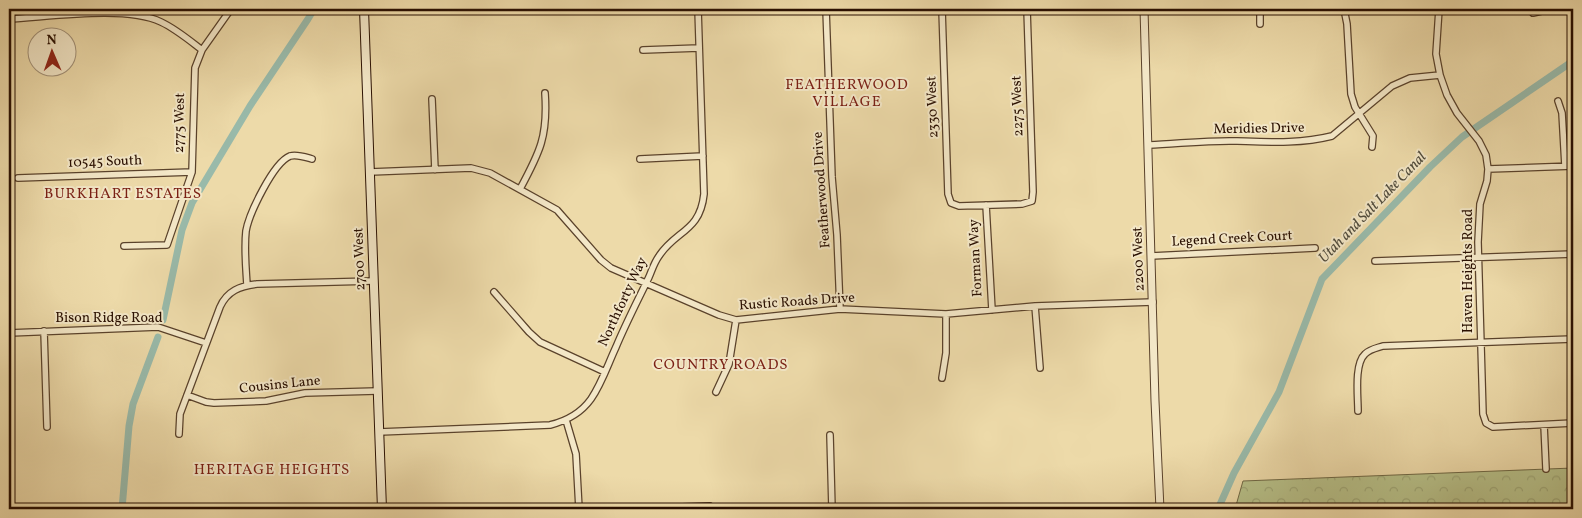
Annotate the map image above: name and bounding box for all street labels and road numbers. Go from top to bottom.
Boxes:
street label: 2330 West [922,75,944,138]
street label: 2275 West [1007,75,1029,137]
street label: 2775 West [170,93,190,153]
street label: Meridies Drive [1213,119,1305,139]
street label: Featherwood Drive [808,131,836,249]
street label: 10545 South [68,151,142,173]
street label: Haven Heights Road [1459,209,1478,333]
street label: Forman Way [964,218,988,297]
street label: 2200 West [1128,226,1150,292]
street label: Legend Creek Court [1171,226,1293,252]
street label: 2700 West [349,227,371,291]
street label: Northforty Way [594,254,652,350]
street label: Rustic Roads Drive [738,288,856,316]
street label: Bison Ridge Road [55,309,163,328]
street label: Cousins Lane [238,371,322,399]

